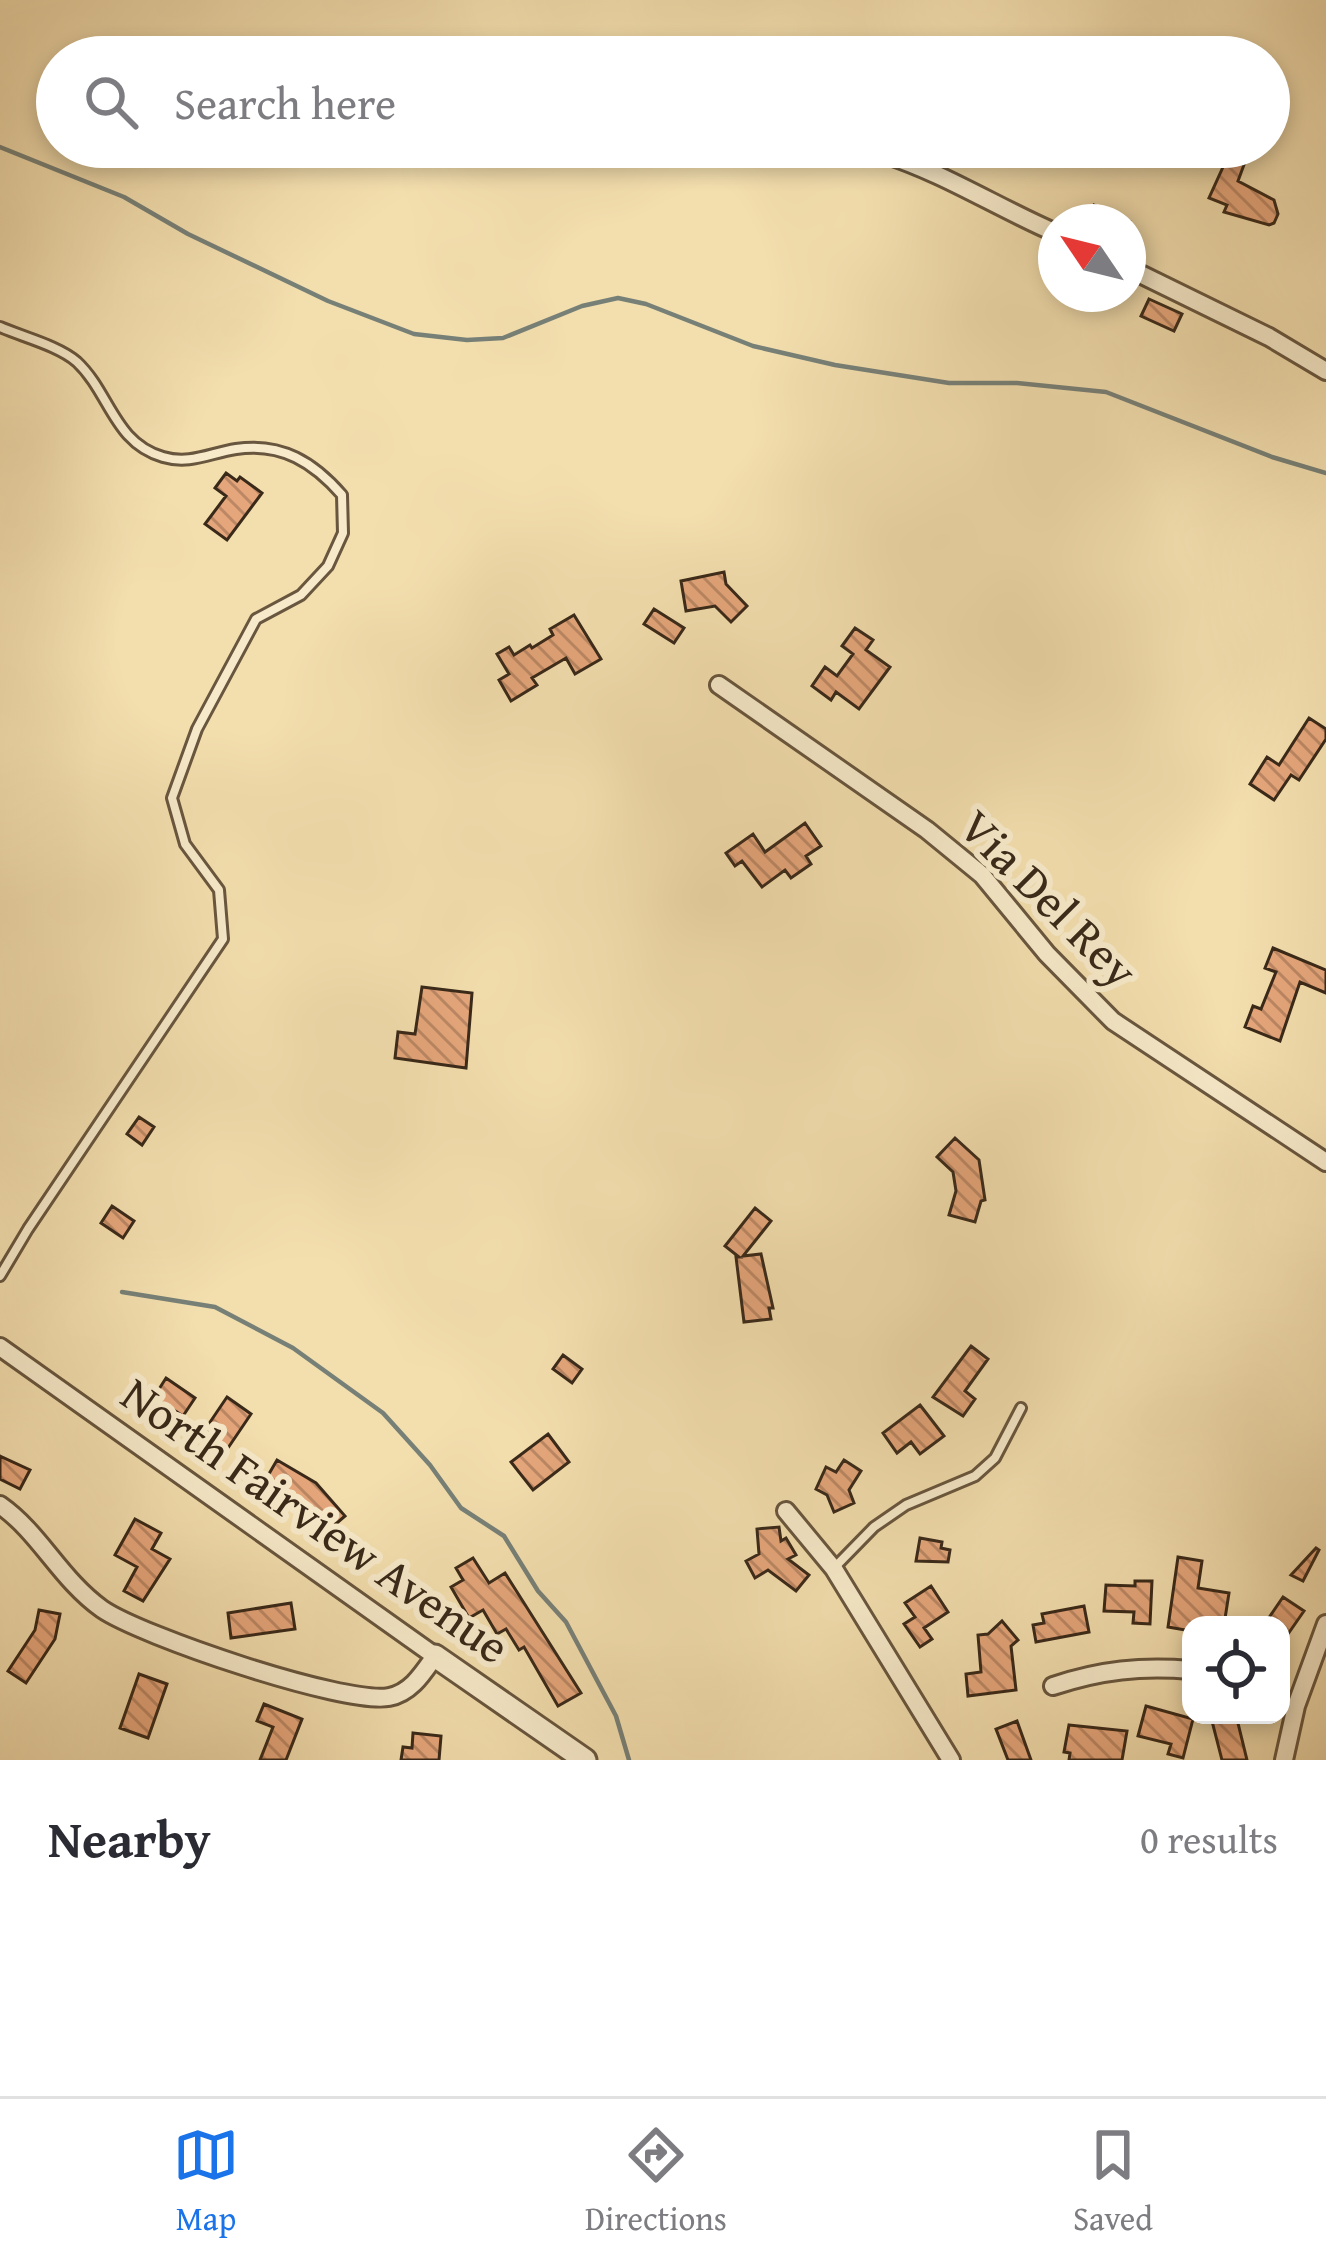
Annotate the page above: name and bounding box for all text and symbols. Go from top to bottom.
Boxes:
search box [36,36,1290,168]
icon: search [78,69,144,135]
text: Search here [174,70,396,135]
north arrow [1038,204,1146,312]
street label: Via Del Rey [944,792,1155,1003]
street label: North Fairview Avenue [108,1359,525,1680]
map controls [1182,1616,1290,1724]
button: locate [1182,1616,1290,1724]
text: Nearby [48,1801,211,1876]
text: 0 results [1140,1810,1278,1867]
tab: Map [173,2122,239,2242]
tab: Directions [585,2122,727,2242]
tab: Saved [1073,2122,1153,2242]

